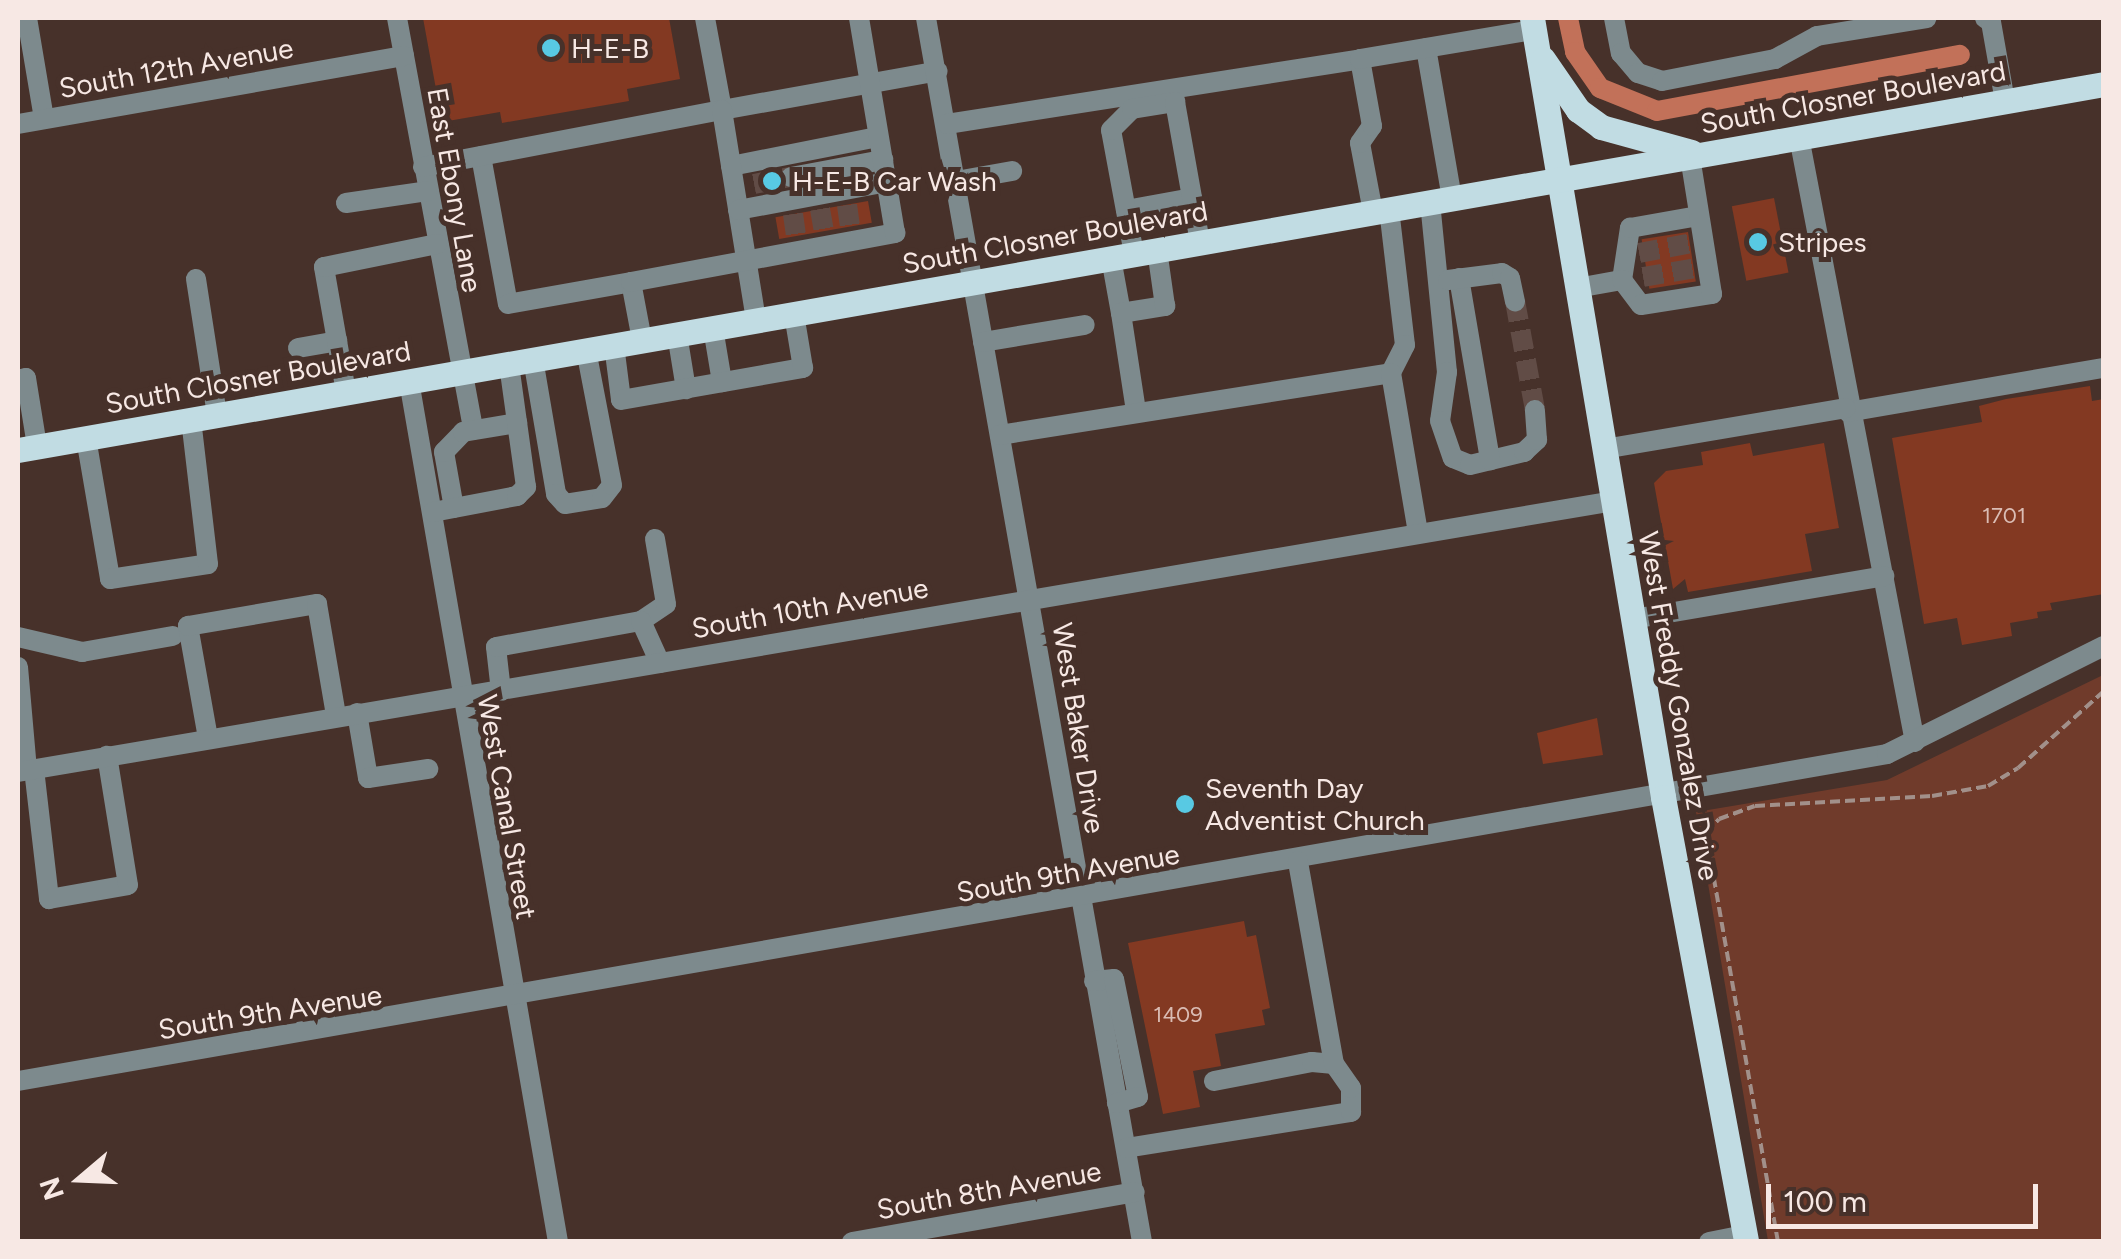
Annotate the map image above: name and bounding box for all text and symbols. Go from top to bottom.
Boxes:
street label: South 12th Avenue [56,31,296,105]
place label: H-E-B [571,31,649,65]
marker: H-E-B [540,37,562,59]
street label: South Closner Boulevard [1698,54,2008,140]
street label: East Ebony Lane [420,85,490,295]
place label: H-E-B Car Wash [792,164,997,198]
marker: H-E-B Car Wash [761,170,783,192]
street label: South Closner Boulevard [900,194,1210,280]
place label: Stripes [1778,225,1867,259]
marker: Stripes [1747,231,1769,253]
street label: South Closner Boulevard [103,334,413,420]
house number: 1701 [1982,503,2026,529]
street label: West Freddy Gonzalez Drive [1632,529,1726,883]
street label: South 10th Avenue [689,571,931,645]
street label: West Baker Drive [1046,620,1112,836]
street label: West Canal Street [471,692,543,922]
place label: Seventh Day Adventist Church [1205,771,1425,837]
marker: Seventh Day Adventist Church [1174,793,1196,815]
street label: South 9th Avenue [954,837,1182,909]
street label: South 9th Avenue [156,978,384,1046]
house number: 1409 [1153,1002,1203,1028]
north arrow [30,1129,130,1229]
street label: South 8th Avenue [874,1154,1104,1226]
scale bar [1771,1164,2044,1226]
text: N [32,1173,71,1205]
text: 100 m [1783,1183,1867,1220]

